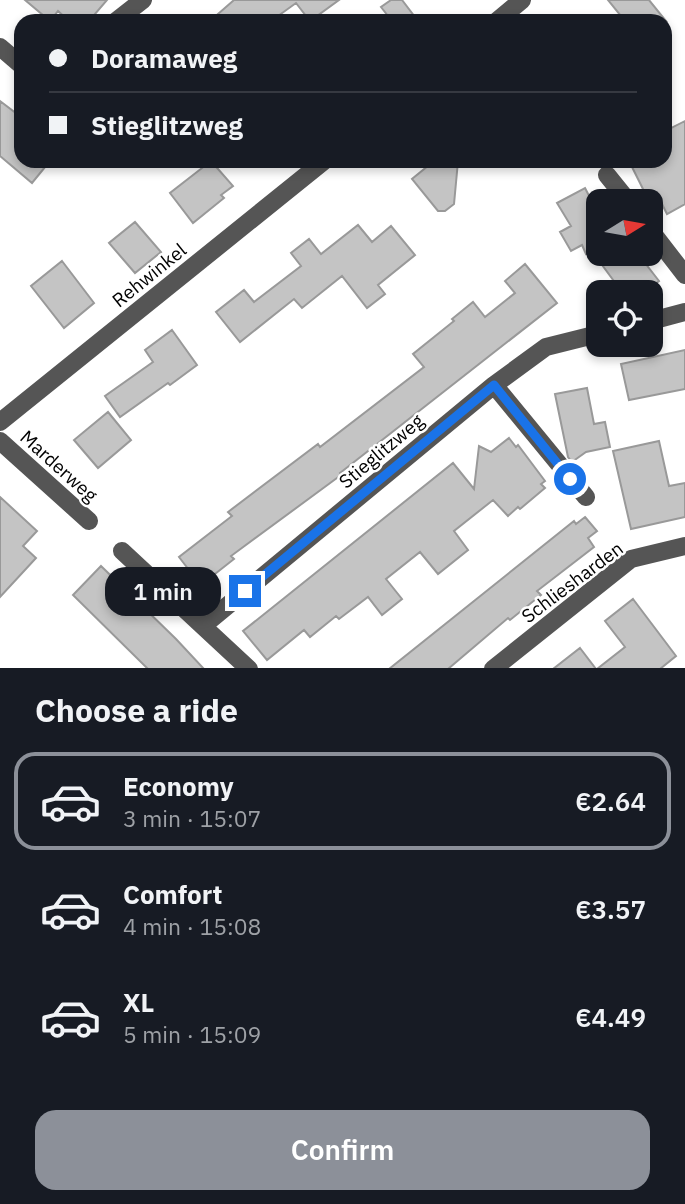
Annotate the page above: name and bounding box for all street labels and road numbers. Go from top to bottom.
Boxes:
street label: Rehwinkel [107,238,191,312]
street label: Stieglitzweg [334,409,428,493]
street label: Marderweg [15,425,103,507]
street label: Schliesharden [516,536,628,628]

